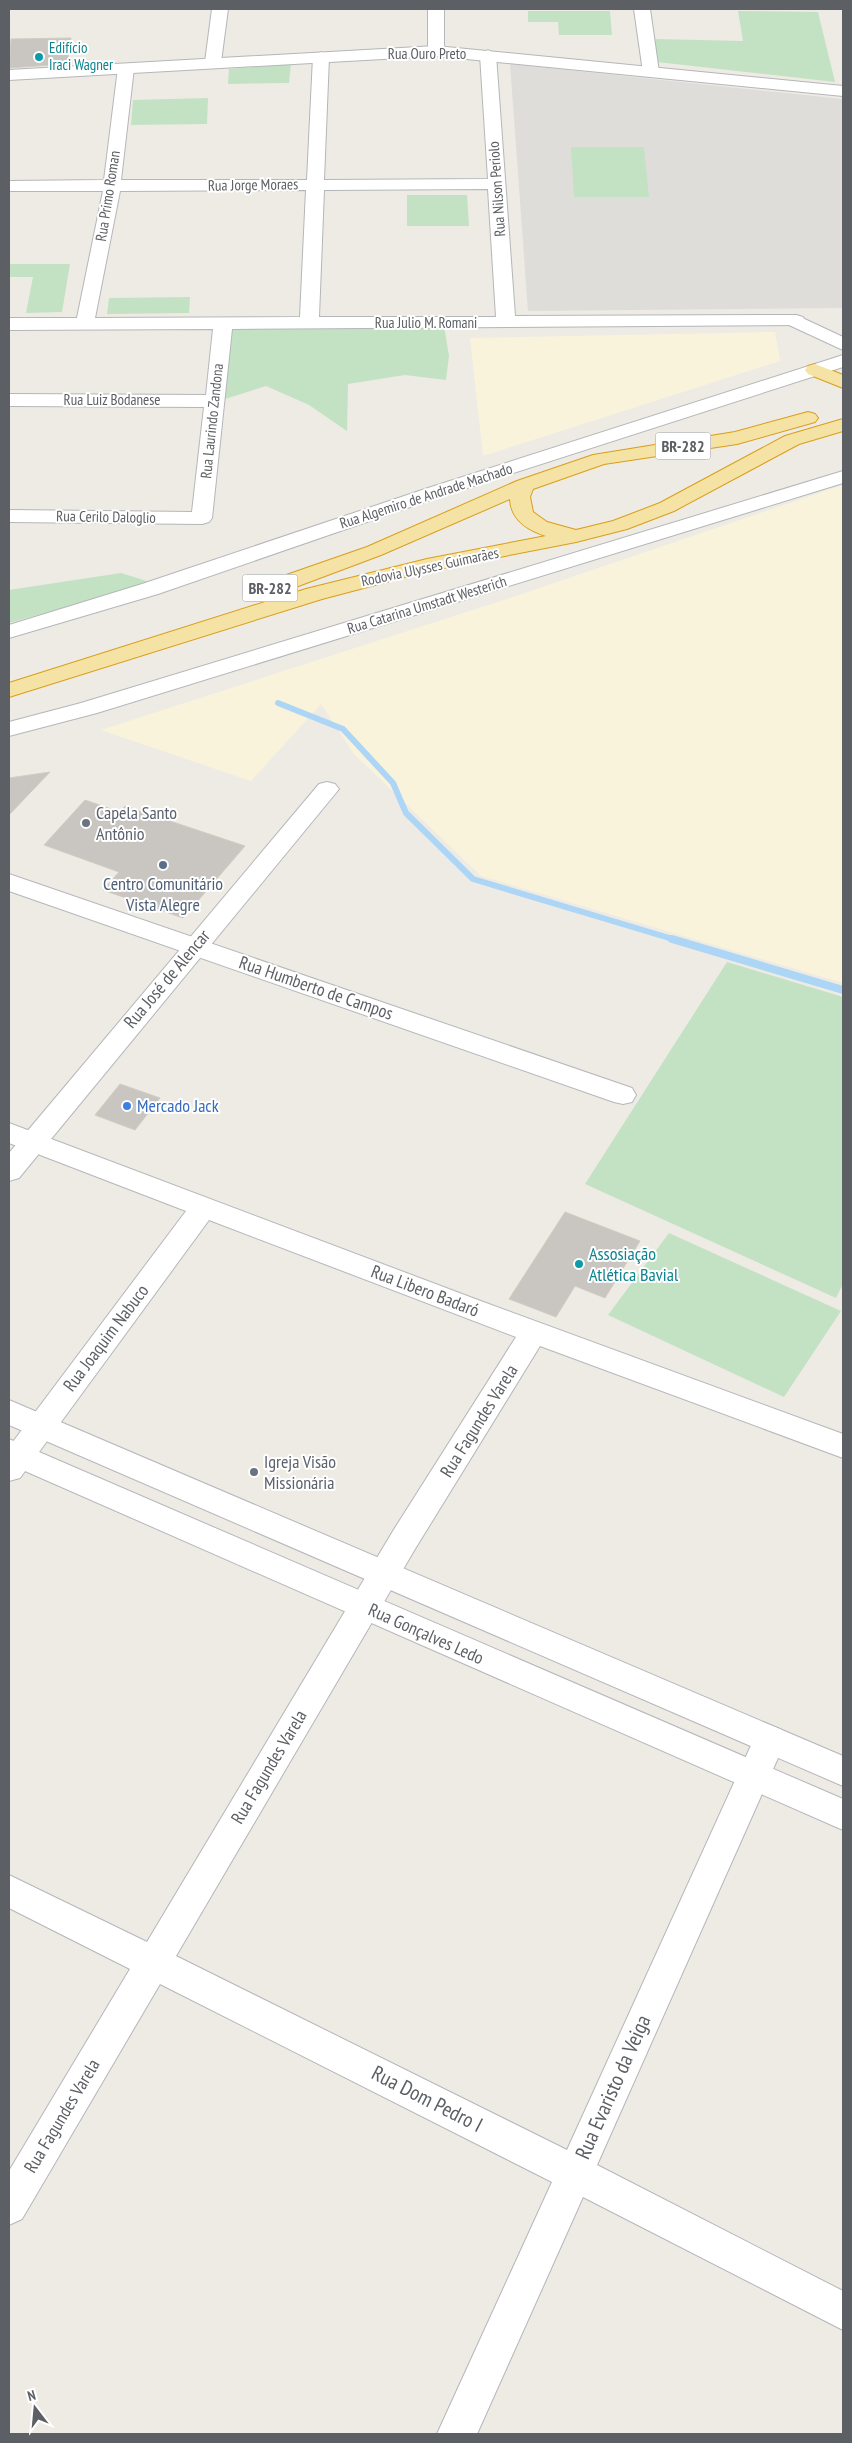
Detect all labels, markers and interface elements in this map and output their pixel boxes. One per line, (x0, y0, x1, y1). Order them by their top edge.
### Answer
place label: Edifício Iraci Wagner (49, 38, 114, 74)
street label: Rua Ouro Preto (388, 44, 466, 63)
marker: Edifício Iraci Wagner (33, 51, 45, 63)
street label: Rua Nilson Periolo (484, 141, 509, 237)
street label: Rua Primo Roman (91, 149, 124, 243)
street label: Rua Jorge Moraes (208, 174, 298, 195)
street label: Rua Julio M. Romani (375, 313, 477, 332)
street label: Rua Laurindo Zandona (196, 362, 227, 480)
street label: Rua Luiz Bodanese (64, 390, 160, 409)
road number: BR-282 (656, 432, 710, 460)
street label: Rua Algemiro de Andrade Machado (337, 459, 515, 532)
street label: Rua Cerilo Daloglio (56, 506, 156, 527)
street label: Rodovia Ulysses Guimarães (359, 543, 500, 590)
street label: Rua Catarina Umstadt Westerich (345, 571, 509, 638)
road number: BR-282 (242, 574, 298, 602)
place label: Capela Santo Antônio (96, 801, 177, 845)
marker: Capela Santo Antônio (80, 817, 92, 829)
marker: Centro Comunitário Vista Alegre (157, 859, 169, 871)
place label: Centro Comunitário Vista Alegre (103, 872, 223, 916)
street label: Rua José de Alencar (119, 924, 215, 1033)
street label: Rua Humberto de Campos (236, 950, 396, 1025)
place label: Mercado Jack (137, 1094, 219, 1117)
marker: Mercado Jack (121, 1100, 133, 1112)
place label: Assosiação Atlética Bavial (589, 1242, 679, 1286)
marker: Assosiação Atlética Bavial (573, 1258, 585, 1270)
street label: Rua Libero Badaró (368, 1259, 483, 1322)
street label: Rua Joaquim Nabuco (58, 1279, 153, 1396)
street label: Rua Fagundes Varela (435, 1360, 522, 1481)
place label: Igreja Visão Missionária (264, 1450, 336, 1494)
marker: Igreja Visão Missionária (248, 1466, 260, 1478)
street label: Rua Gonçalves Ledo (365, 1598, 488, 1669)
street label: Rua Fagundes Varela (226, 1706, 312, 1828)
street label: Rua Evaristo da Veiga (569, 2011, 656, 2163)
street label: Rua Fagundes Varela (19, 2055, 105, 2177)
street label: Rua Dom Pedro I (367, 2059, 487, 2138)
north arrow (10, 2383, 60, 2433)
text: N (25, 2386, 38, 2405)

